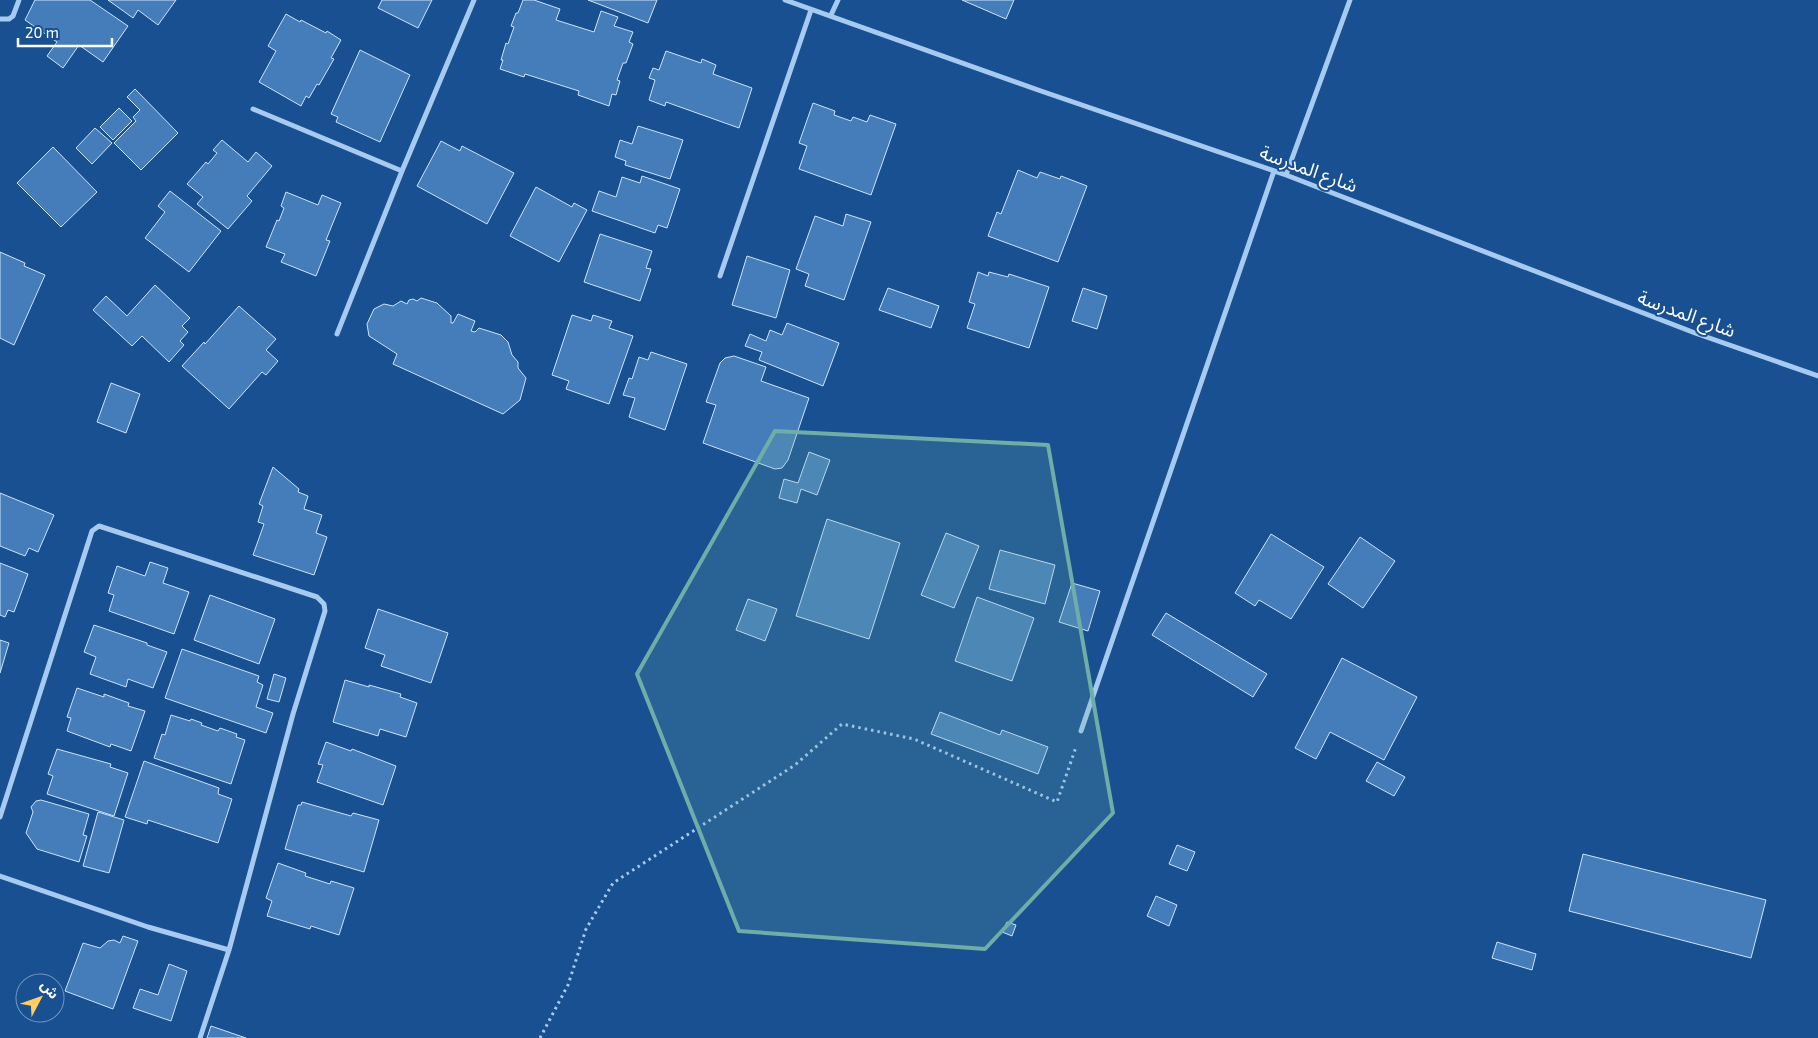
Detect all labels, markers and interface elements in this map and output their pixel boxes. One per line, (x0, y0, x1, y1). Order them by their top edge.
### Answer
scale bar (18, 15, 111, 47)
text: 20 m (25, 23, 59, 41)
street label: شارع المدرسة (1256, 140, 1361, 199)
street label: شارع المدرسة (1634, 285, 1739, 344)
north arrow (15, 973, 65, 1023)
text: ش (37, 976, 63, 1002)

